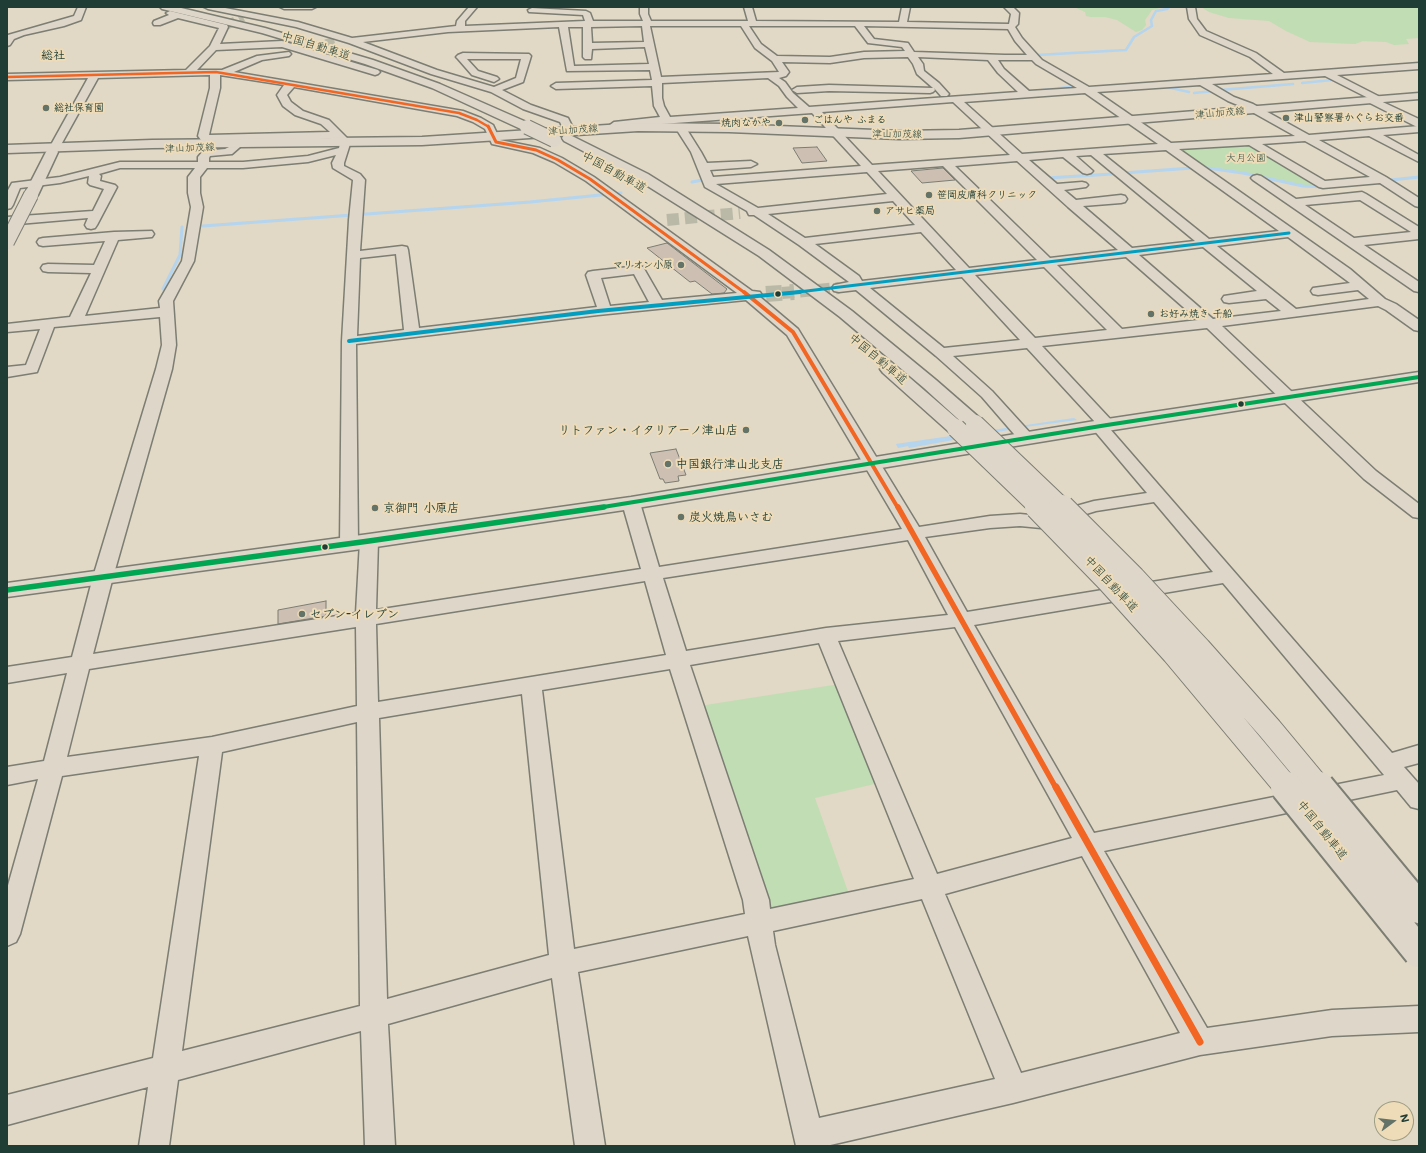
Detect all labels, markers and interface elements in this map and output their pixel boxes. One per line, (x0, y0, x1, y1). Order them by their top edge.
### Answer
street label: 中国自動車道 (279, 29, 353, 63)
district label: 総社 (41, 48, 65, 62)
place label: 総社保育園 (54, 102, 104, 114)
marker: 総社保育園 (41, 103, 51, 113)
street label: 津山加茂線 (1195, 105, 1245, 121)
place label: 津山警察署かぐらお交番 (1294, 112, 1404, 124)
marker: 津山警察署かぐらお交番 (1281, 113, 1291, 123)
place label: ごはんや ふまる (813, 114, 887, 126)
marker: ごはんや ふまる (800, 115, 810, 125)
place label: 焼肉なかや (721, 117, 771, 129)
marker: 焼肉なかや (774, 118, 784, 128)
street label: 津山加茂線 (548, 122, 598, 138)
street label: 津山加茂線 (872, 128, 922, 140)
street label: 津山加茂線 (165, 141, 215, 155)
street label: 中国自動車道 (579, 148, 649, 196)
park label: 大月公園 (1226, 152, 1266, 164)
place label: 笹岡皮膚科クリニック (937, 189, 1037, 201)
marker: 笹岡皮膚科クリニック (924, 190, 934, 200)
place label: アサヒ薬局 (885, 205, 935, 217)
marker: アサヒ薬局 (872, 206, 882, 216)
place label: マリオン小原 (613, 259, 673, 271)
marker: マリオン小原 (676, 260, 686, 270)
unlabelled marker (773, 289, 783, 299)
place label: お好み焼き 千船 (1159, 308, 1233, 320)
marker: お好み焼き 千船 (1146, 309, 1156, 319)
street label: 中国自動車道 (846, 330, 910, 388)
unlabelled marker (1236, 399, 1246, 409)
place label: リトファン・イタリアーノ津山店 (558, 423, 738, 437)
marker: リトファン・イタリアーノ津山店 (741, 425, 751, 435)
place label: 中国銀行津山北支店 (676, 457, 784, 471)
marker: 中国銀行津山北支店 (663, 459, 673, 469)
place label: 京御門 小原店 (383, 501, 459, 515)
marker: 京御門 小原店 (370, 503, 380, 513)
place label: 炭火焼鳥いさむ (689, 510, 773, 524)
marker: 炭火焼鳥いさむ (676, 512, 686, 522)
unlabelled marker (320, 542, 330, 552)
street label: 中国自動車道 (1081, 553, 1141, 615)
place label: セブン-イレブン (310, 607, 399, 621)
marker: セブン-イレブン (297, 609, 307, 619)
street label: 中国自動車道 (1294, 797, 1350, 863)
north arrow (1374, 1101, 1414, 1141)
text: N (1397, 1112, 1413, 1124)

